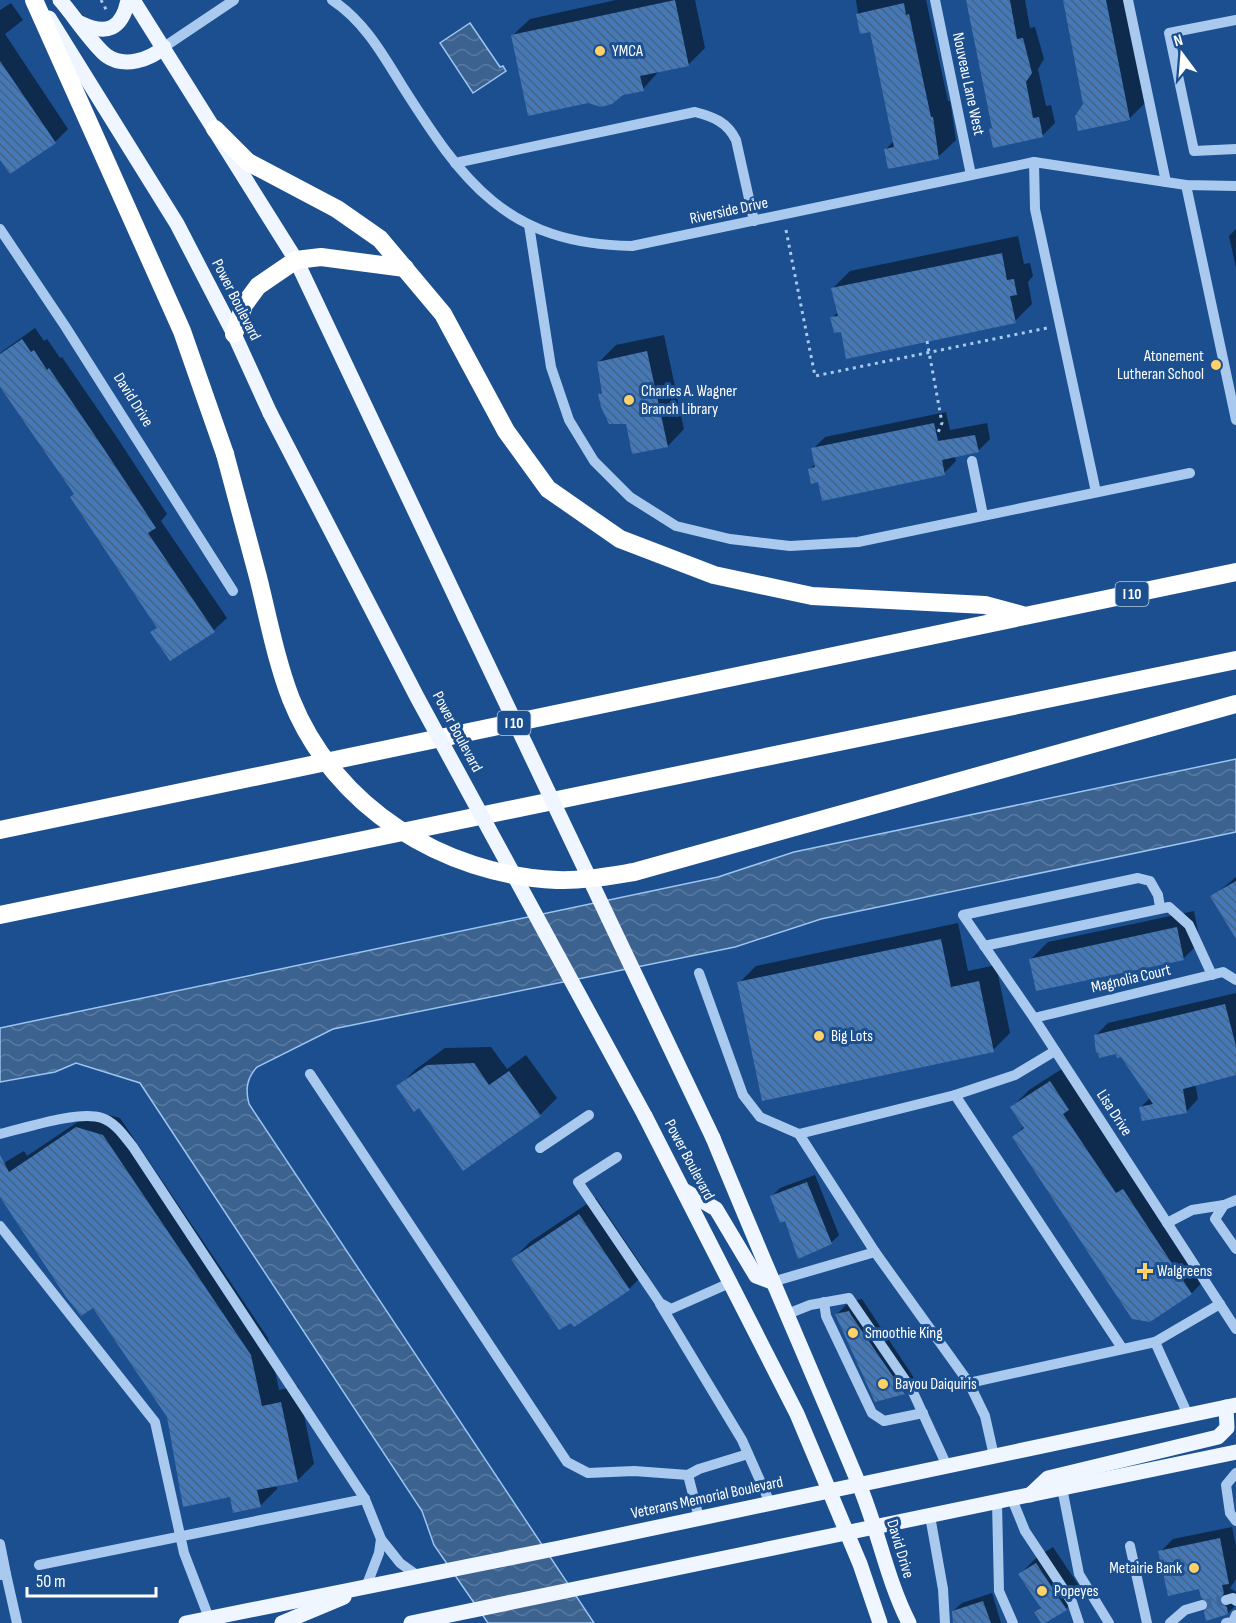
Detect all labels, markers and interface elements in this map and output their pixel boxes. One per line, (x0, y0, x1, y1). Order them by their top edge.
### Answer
north arrow (1152, 24, 1212, 84)
street label: Nouveau Lane West (948, 31, 988, 137)
text: N (1172, 31, 1185, 51)
place label: YMCA (612, 42, 643, 61)
marker: YMCA (593, 44, 607, 58)
street label: Riverside Drive (688, 193, 770, 229)
street label: Power Boulevard (207, 256, 265, 344)
place label: Atonement Lutheran School (1117, 347, 1204, 384)
marker: Atonement Lutheran School (1209, 358, 1223, 372)
street label: David Drive (109, 369, 157, 431)
place label: Charles A. Wagner Branch Library (641, 382, 737, 419)
marker: Charles A. Wagner Branch Library (622, 393, 636, 407)
road number: I 10 (1116, 582, 1148, 606)
street label: Power Boulevard (428, 688, 486, 776)
road number: I 10 (498, 711, 530, 735)
street label: Magnolia Court (1089, 961, 1173, 997)
place label: Big Lots (831, 1027, 873, 1046)
marker: Big Lots (812, 1029, 826, 1043)
street label: Lisa Drive (1092, 1086, 1136, 1140)
street label: Power Boulevard (660, 1116, 718, 1204)
place label: Walgreens (1157, 1262, 1213, 1281)
marker: Walgreens (1138, 1264, 1152, 1278)
place label: Smoothie King (865, 1324, 943, 1343)
marker: Smoothie King (846, 1326, 860, 1340)
place label: Bayou Daiquiris (895, 1375, 977, 1394)
marker: Bayou Daiquiris (876, 1377, 890, 1391)
street label: Veterans Memorial Boulevard (629, 1473, 785, 1523)
street label: David Drive (882, 1517, 918, 1581)
place label: Metairie Bank (1109, 1559, 1182, 1578)
scale bar (27, 1560, 156, 1598)
marker: Metairie Bank (1187, 1561, 1201, 1575)
text: 50 m (36, 1571, 66, 1592)
place label: Popeyes (1054, 1582, 1099, 1601)
marker: Popeyes (1035, 1584, 1049, 1598)

